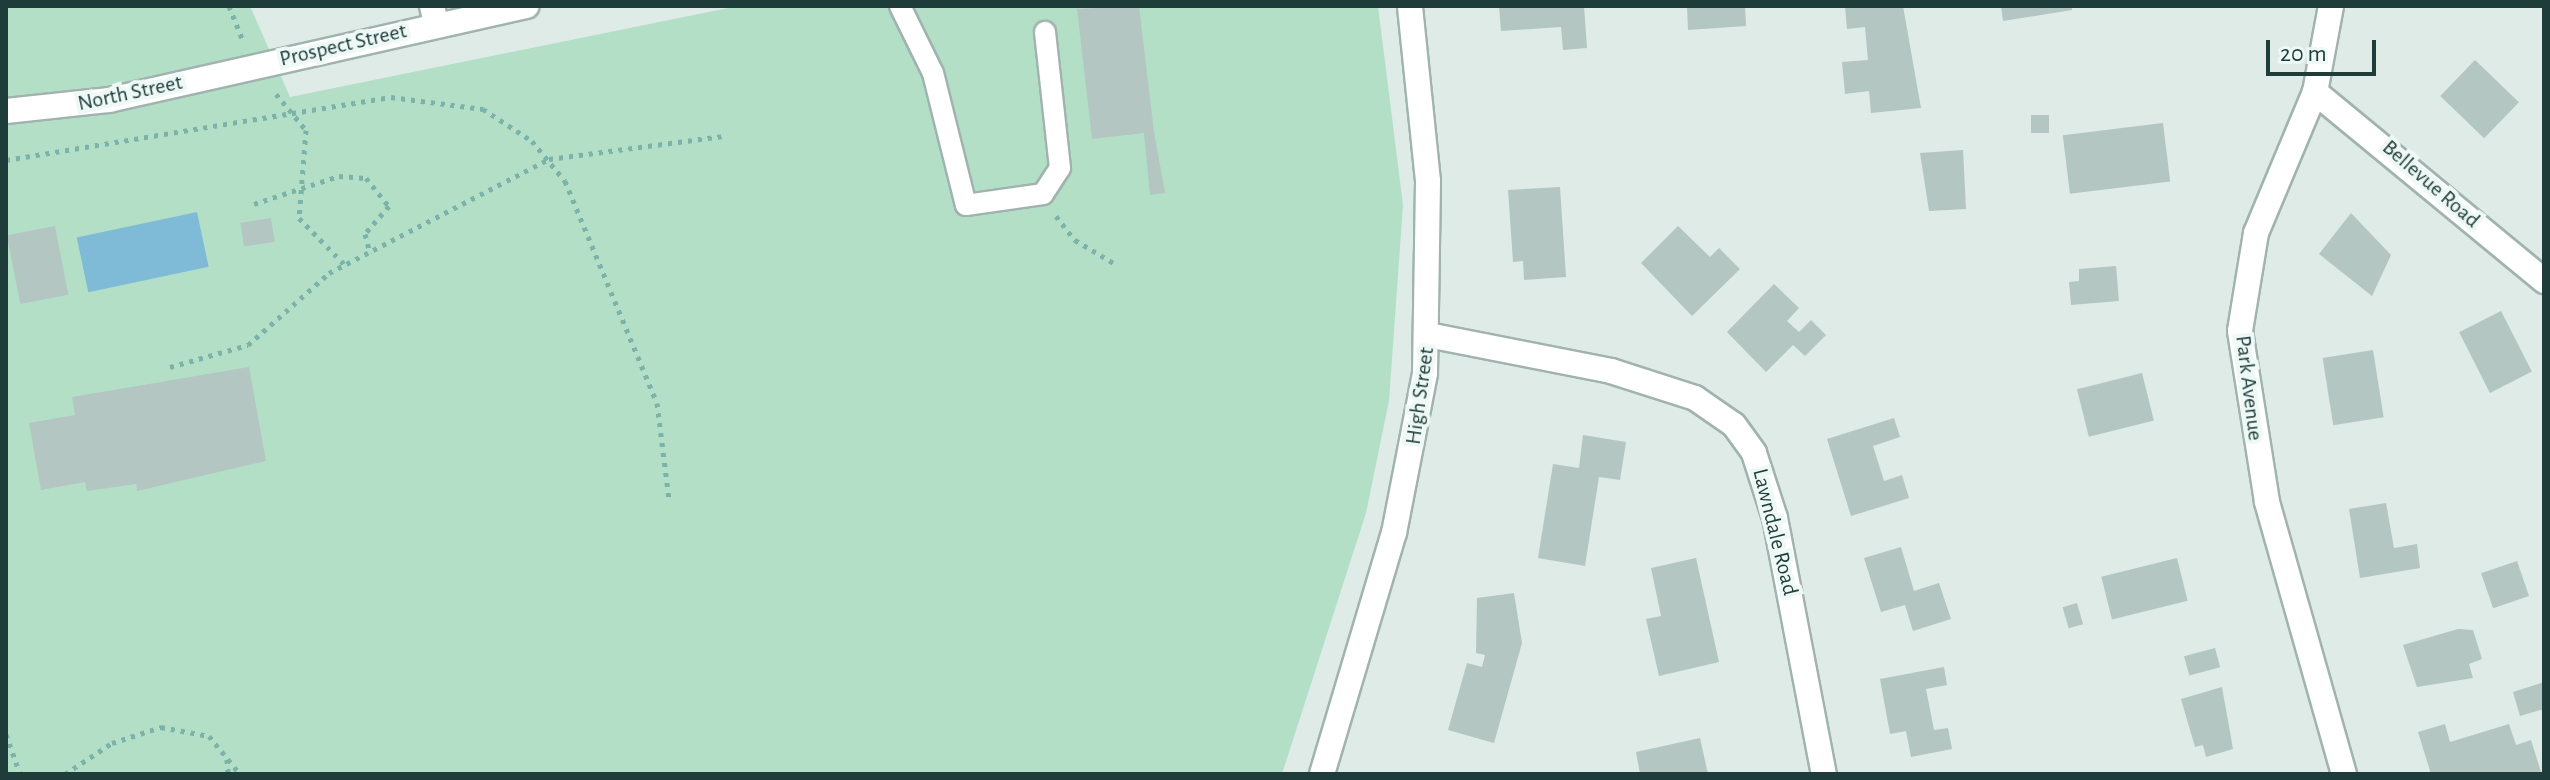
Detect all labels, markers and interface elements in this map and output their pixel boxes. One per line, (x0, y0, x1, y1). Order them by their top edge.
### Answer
street label: Prospect Street (277, 18, 409, 72)
scale bar (2270, 24, 2380, 74)
text: 20 m (2280, 42, 2327, 66)
street label: North Street (75, 69, 185, 117)
street label: Bellevue Road (2377, 134, 2485, 234)
street label: Park Avenue (2229, 334, 2269, 442)
street label: High Street (1400, 346, 1440, 446)
street label: Lawndale Road (1746, 466, 1804, 598)

